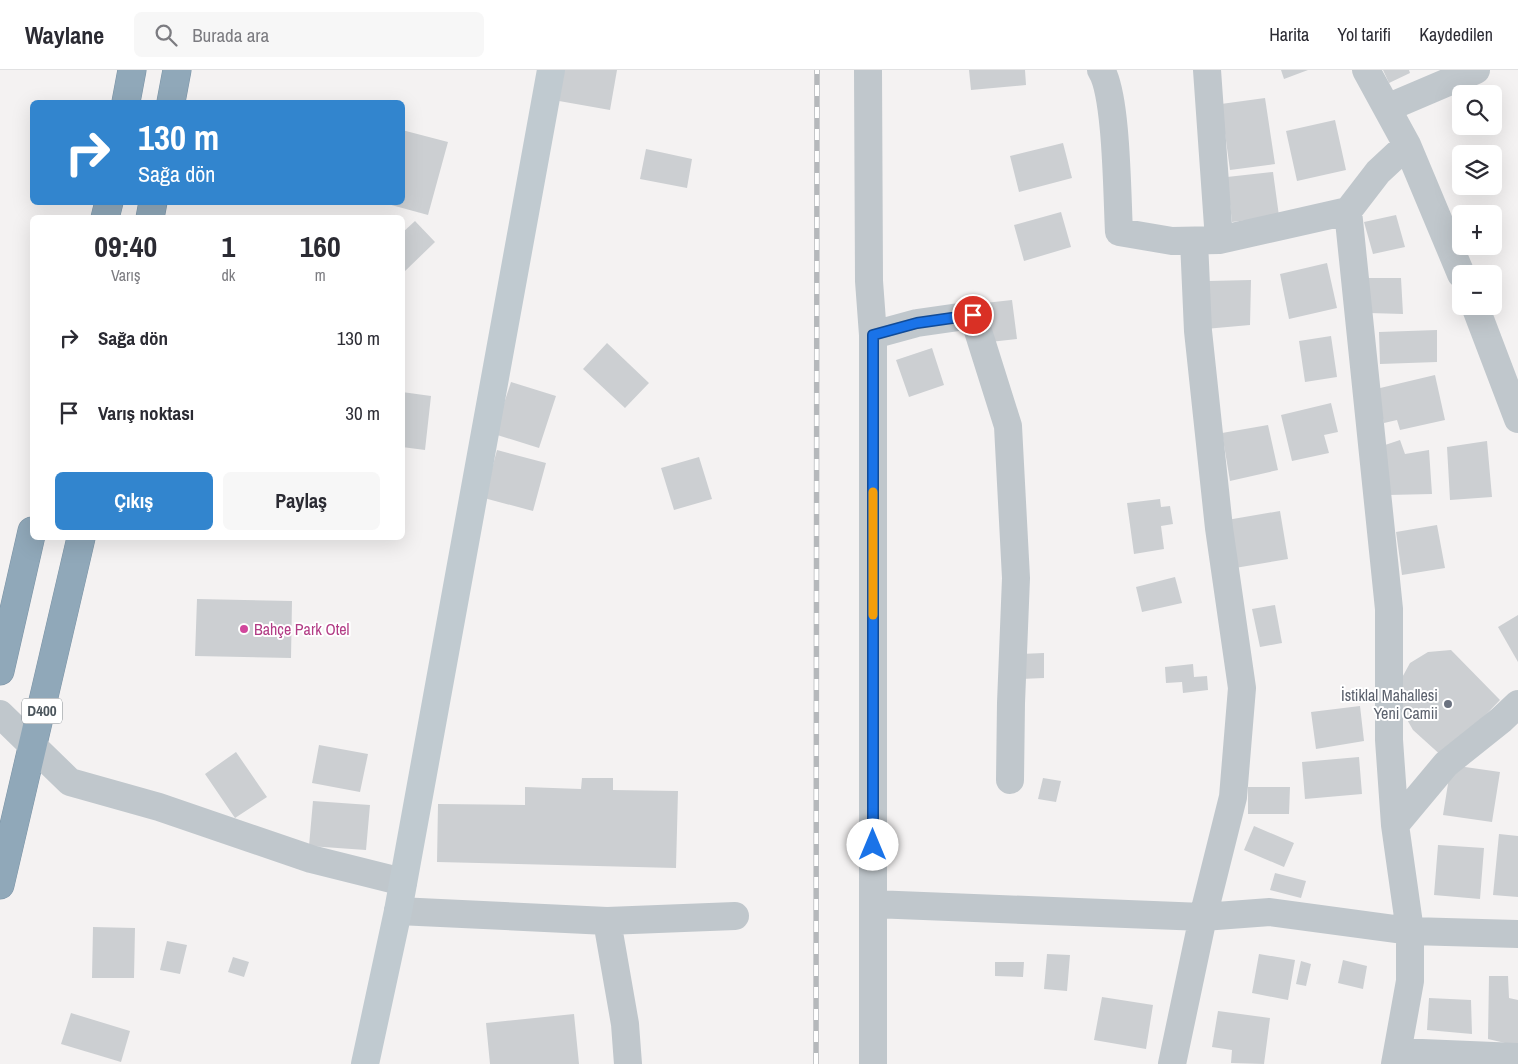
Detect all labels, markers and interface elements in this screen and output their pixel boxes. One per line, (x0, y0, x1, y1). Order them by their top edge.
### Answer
search box (134, 12, 484, 57)
text: Waylane (25, 19, 104, 51)
icon: search (152, 21, 180, 49)
text: Burada ara (192, 22, 269, 48)
text: Harita (1269, 22, 1309, 47)
text: Yol tarifi (1337, 22, 1391, 47)
text: Kaydedilen (1419, 22, 1493, 47)
map controls (1452, 85, 1502, 315)
button: search (1452, 85, 1502, 135)
text: 130 m (138, 114, 219, 161)
icon: right (55, 120, 120, 185)
button: layers (1452, 145, 1502, 195)
text: Sağa dön (138, 159, 215, 189)
button: + (1452, 205, 1502, 255)
text: 09:40 (94, 226, 157, 266)
text: 1 (222, 226, 235, 266)
text: 160 (300, 226, 341, 266)
text: Varış (111, 264, 141, 286)
text: dk (221, 264, 235, 286)
text: m (315, 264, 326, 286)
button: − (1452, 265, 1502, 315)
pin (952, 294, 994, 336)
icon: arrive (959, 301, 987, 329)
icon: right (55, 324, 83, 352)
text: Sağa dön (98, 325, 168, 351)
text: 130 m (337, 325, 380, 351)
icon: arrive (55, 399, 83, 427)
text: Varış noktası (98, 400, 194, 426)
text: 30 m (345, 400, 380, 426)
button: Çıkış (55, 472, 213, 530)
button: Paylaş (223, 472, 380, 530)
place label: Bahçe Park Otel (254, 618, 350, 640)
marker: Bahçe Park Otel (238, 623, 250, 635)
place label: İstiklal Mahallesi Yeni Camii (1341, 684, 1438, 724)
road number: D400 (22, 698, 62, 724)
marker: İstiklal Mahallesi Yeni Camii (1442, 698, 1454, 710)
position arrow (846, 818, 898, 870)

